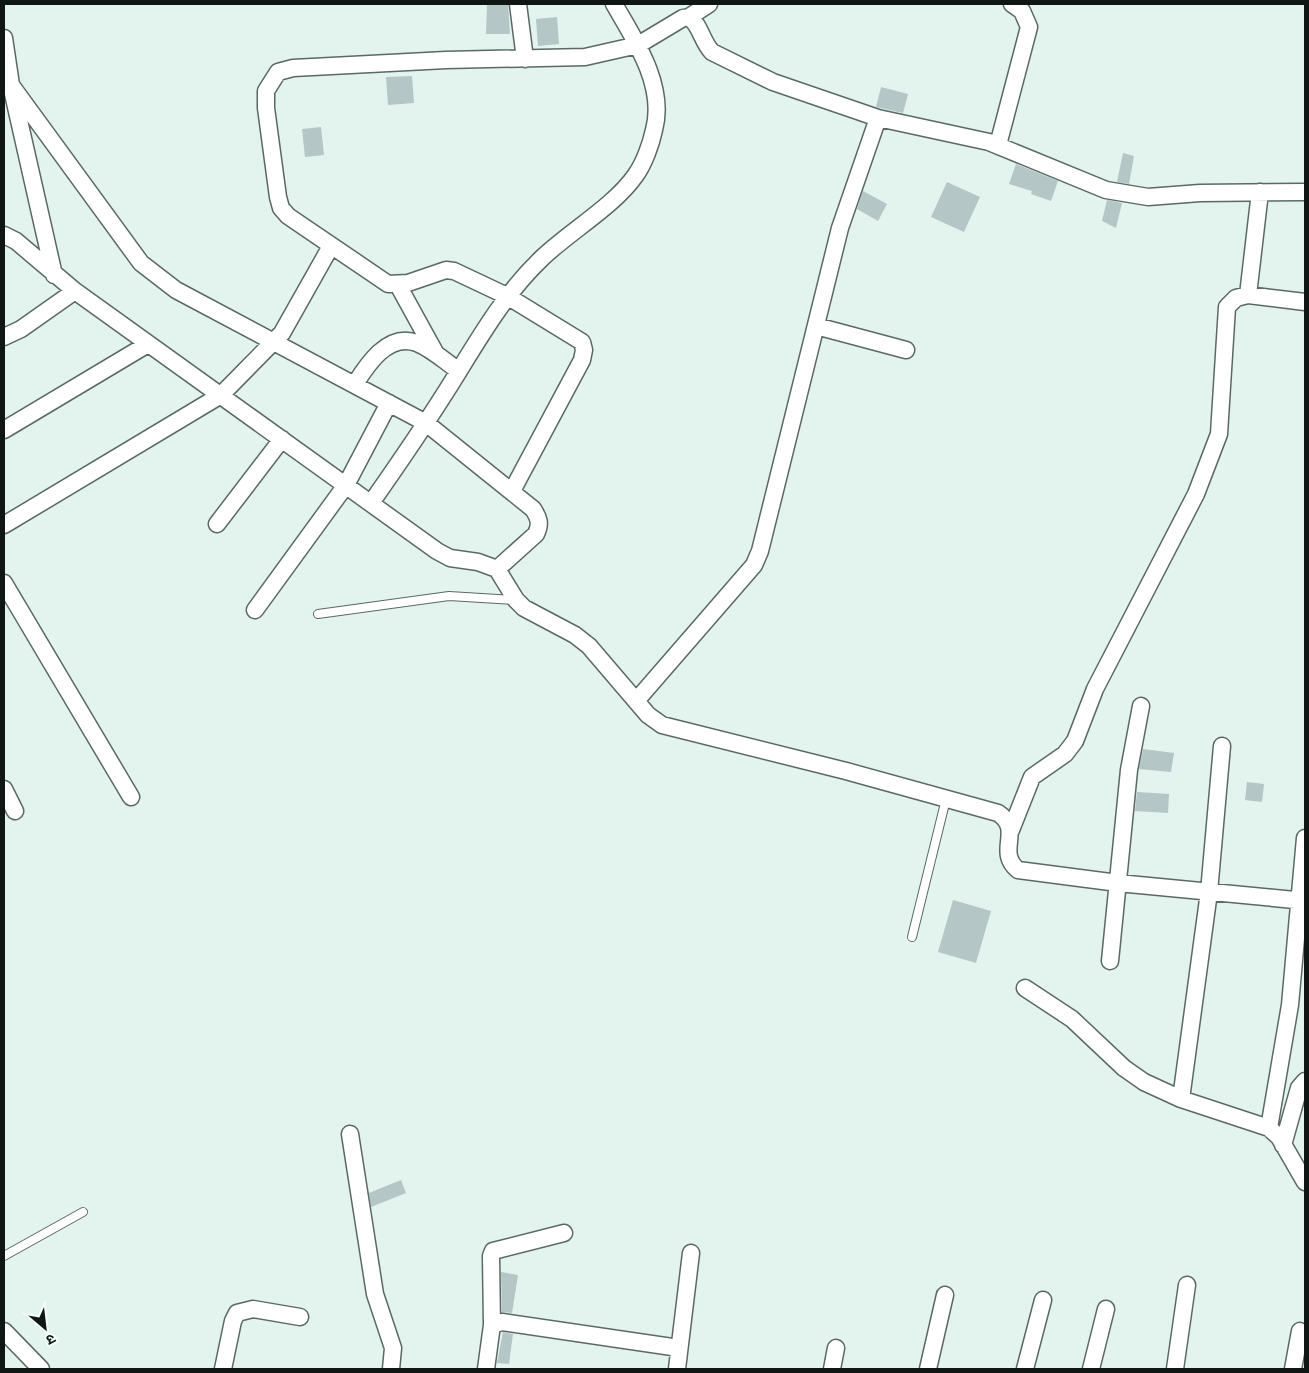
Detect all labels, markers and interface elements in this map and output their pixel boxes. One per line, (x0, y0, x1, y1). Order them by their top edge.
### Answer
north arrow (20, 1303, 70, 1353)
text: उ (43, 1330, 58, 1349)

